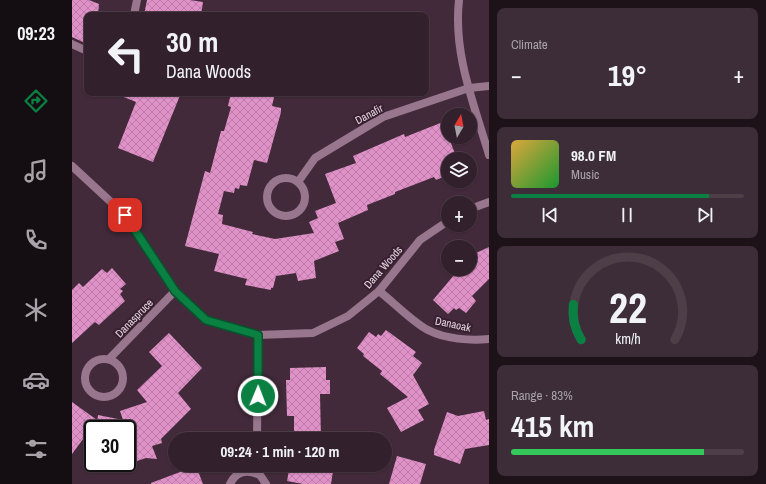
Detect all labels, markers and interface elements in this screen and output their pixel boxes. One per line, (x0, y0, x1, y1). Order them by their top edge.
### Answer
text: 09:23 (17, 21, 55, 46)
text: 30 m (166, 23, 218, 61)
icon: left (100, 28, 152, 80)
text: Climate (511, 36, 548, 53)
text: 19° (608, 55, 647, 95)
text: Dana Woods (166, 59, 251, 84)
text: − (511, 60, 522, 90)
text: + (733, 60, 744, 90)
icon: directions (22, 87, 50, 115)
street label: Danafir (353, 101, 385, 127)
north arrow (441, 108, 477, 144)
map controls (441, 108, 477, 276)
text: 98.0 FM (571, 145, 616, 166)
button: layers (441, 152, 477, 188)
icon: music (22, 157, 50, 185)
text: Music (571, 166, 599, 183)
button: + (441, 196, 477, 232)
pin (108, 198, 142, 232)
icon: arrive (114, 204, 136, 226)
icon: previous (539, 204, 561, 226)
icon: pause (616, 204, 638, 226)
icon: next (694, 204, 716, 226)
icon: phone (22, 226, 50, 254)
button: − (441, 240, 477, 276)
street label: Dana Woods (361, 242, 406, 291)
text: 22 (609, 279, 646, 335)
icon: climate (22, 296, 50, 324)
street label: Danaspruce (112, 296, 156, 340)
street label: Danaoak (434, 313, 473, 335)
text: km/h (615, 328, 640, 347)
icon: car (22, 366, 50, 394)
position arrow (237, 375, 279, 417)
text: Range · 83% (511, 387, 573, 404)
text: 415 km (511, 406, 594, 446)
speed limit sign: 30 (84, 420, 136, 472)
icon: filters (22, 435, 50, 463)
text: 09:24 · 1 min · 120 m (221, 441, 339, 462)

